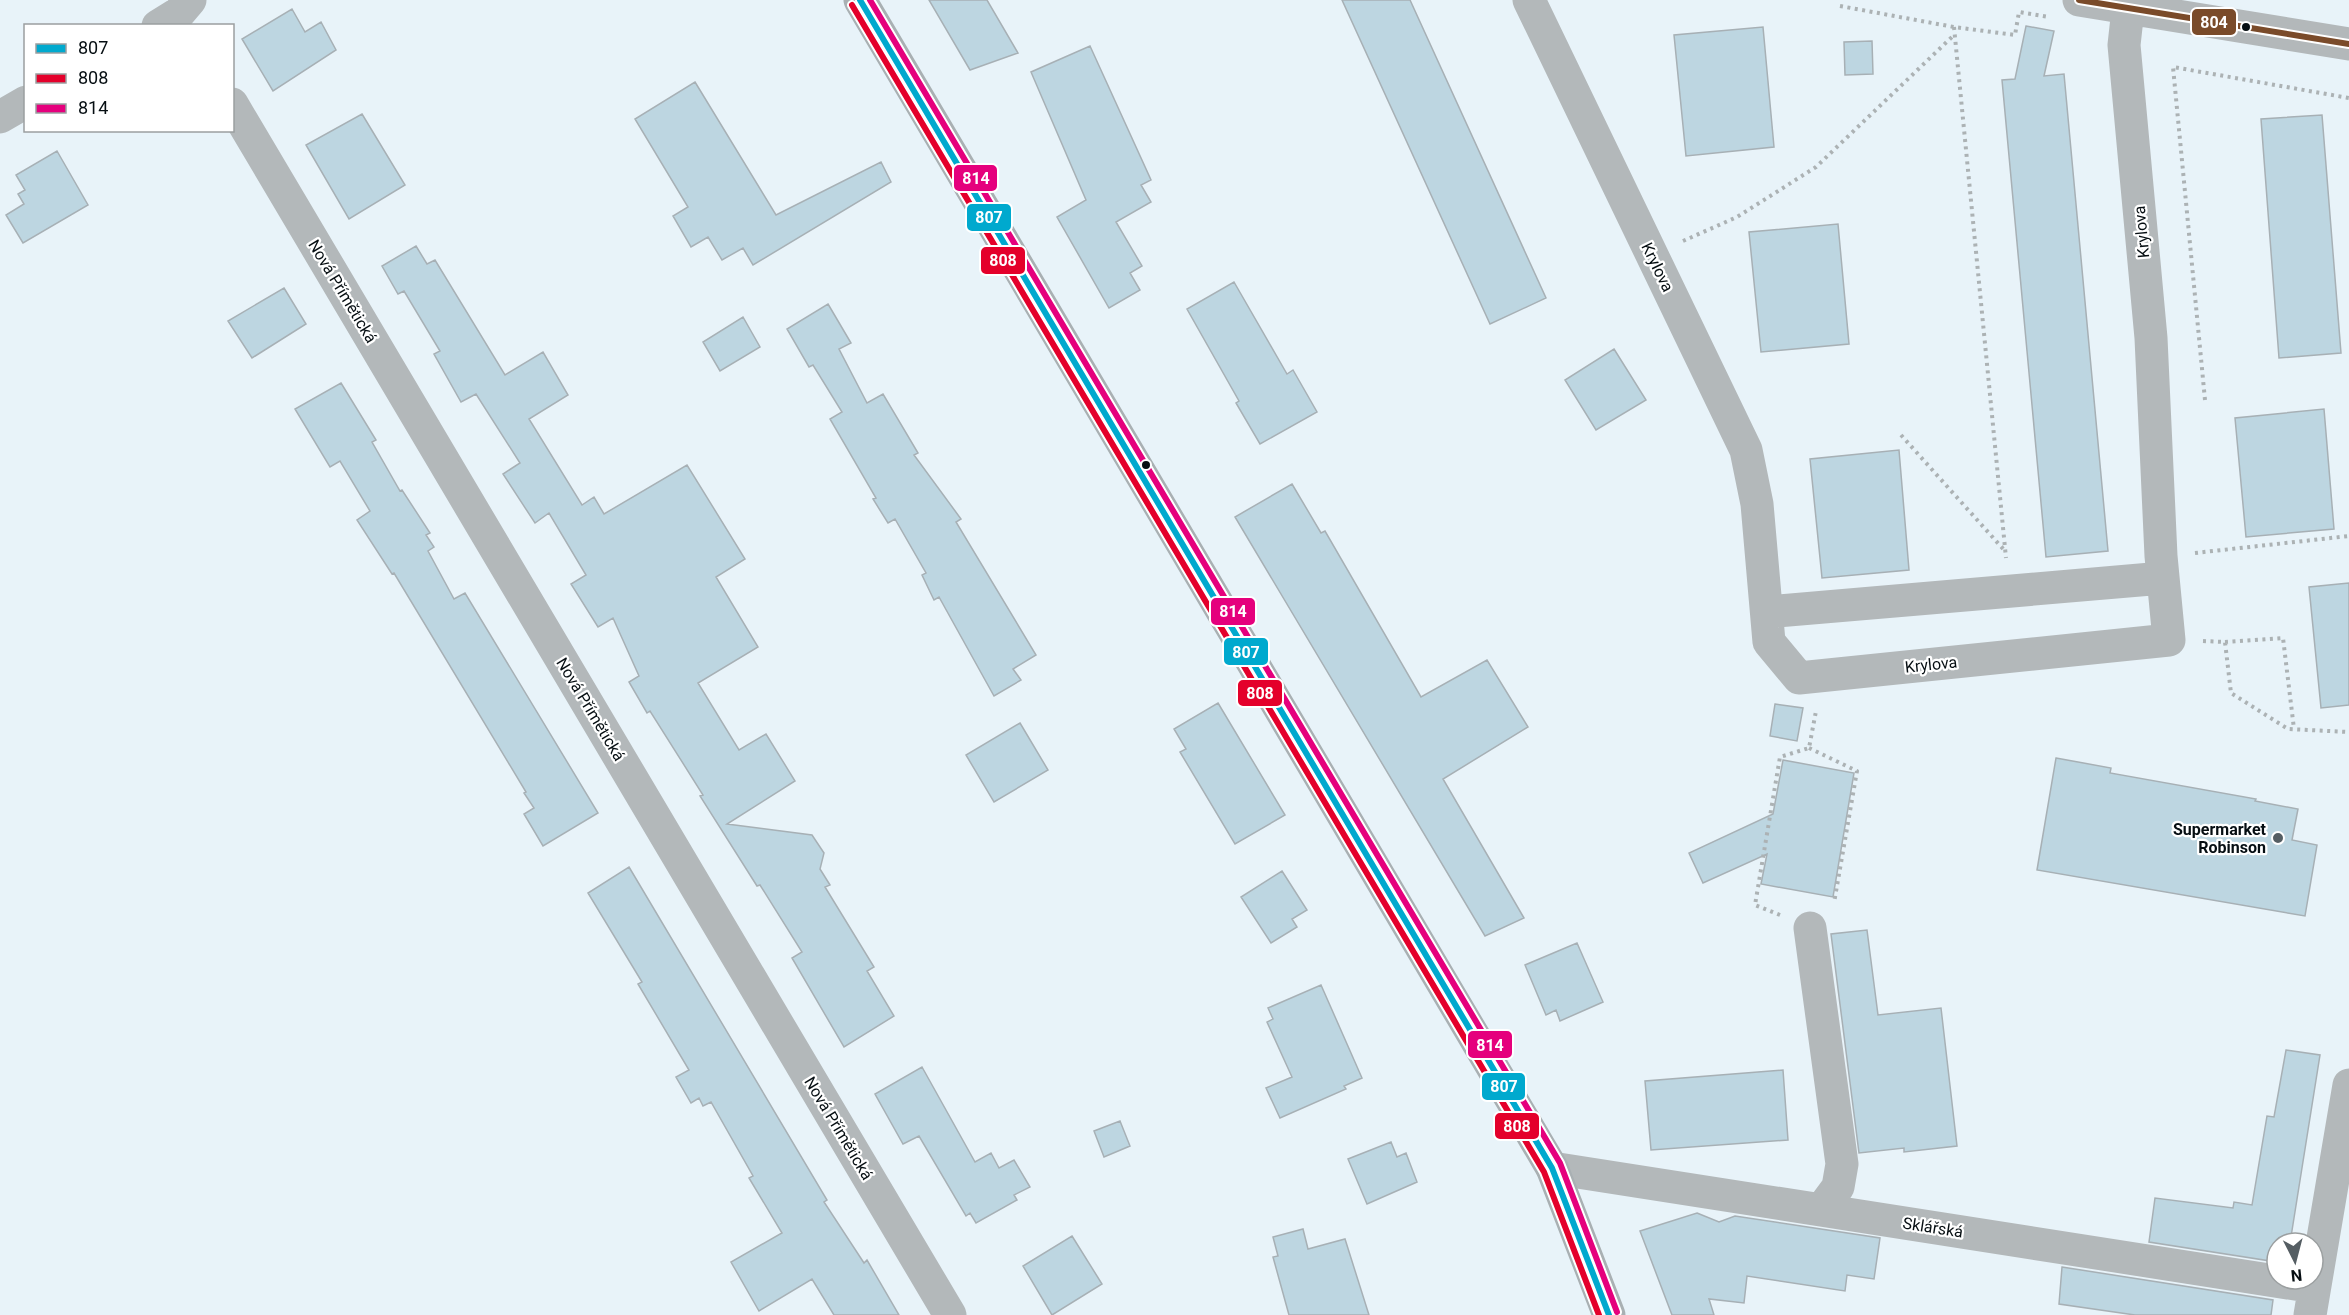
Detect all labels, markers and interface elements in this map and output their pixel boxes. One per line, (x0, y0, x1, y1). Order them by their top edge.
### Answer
line badge: 804 (2191, 8, 2237, 36)
text: 804 (2200, 13, 2228, 32)
unlabelled marker (2240, 21, 2252, 33)
legend (24, 24, 234, 132)
text: 807 (78, 37, 108, 58)
text: 808 (78, 67, 108, 88)
text: 814 (78, 97, 108, 118)
line badge: 814 (953, 164, 998, 192)
text: 814 (962, 169, 990, 188)
line badge: 807 (966, 203, 1012, 232)
street label: Krylova (2130, 205, 2153, 259)
text: 807 (975, 208, 1003, 227)
street label: Nová Přímětická (304, 236, 381, 346)
street label: Krylova (1638, 240, 1678, 295)
line badge: 808 (980, 246, 1026, 275)
text: 808 (989, 251, 1017, 270)
unlabelled marker (1140, 459, 1152, 471)
line badge: 814 (1210, 597, 1256, 626)
text: 814 (1219, 602, 1247, 621)
line badge: 807 (1223, 637, 1269, 666)
text: 807 (1232, 643, 1260, 662)
street label: Krylova (1904, 652, 1958, 677)
street label: Nová Přímětická (552, 654, 629, 764)
line badge: 808 (1237, 679, 1283, 707)
text: 808 (1246, 684, 1274, 703)
place label: Supermarket Robinson (2173, 820, 2267, 857)
marker: Supermarket Robinson (2271, 831, 2285, 845)
line badge: 814 (1467, 1030, 1513, 1059)
text: 814 (1476, 1036, 1504, 1055)
line badge: 807 (1481, 1072, 1526, 1101)
street label: Nová Přímětická (800, 1073, 877, 1183)
text: 807 (1490, 1077, 1518, 1096)
line badge: 808 (1494, 1112, 1540, 1140)
text: 808 (1503, 1117, 1531, 1136)
street label: Sklářská (1901, 1213, 1964, 1242)
north arrow (2265, 1231, 2325, 1291)
text: N (2290, 1265, 2303, 1285)

